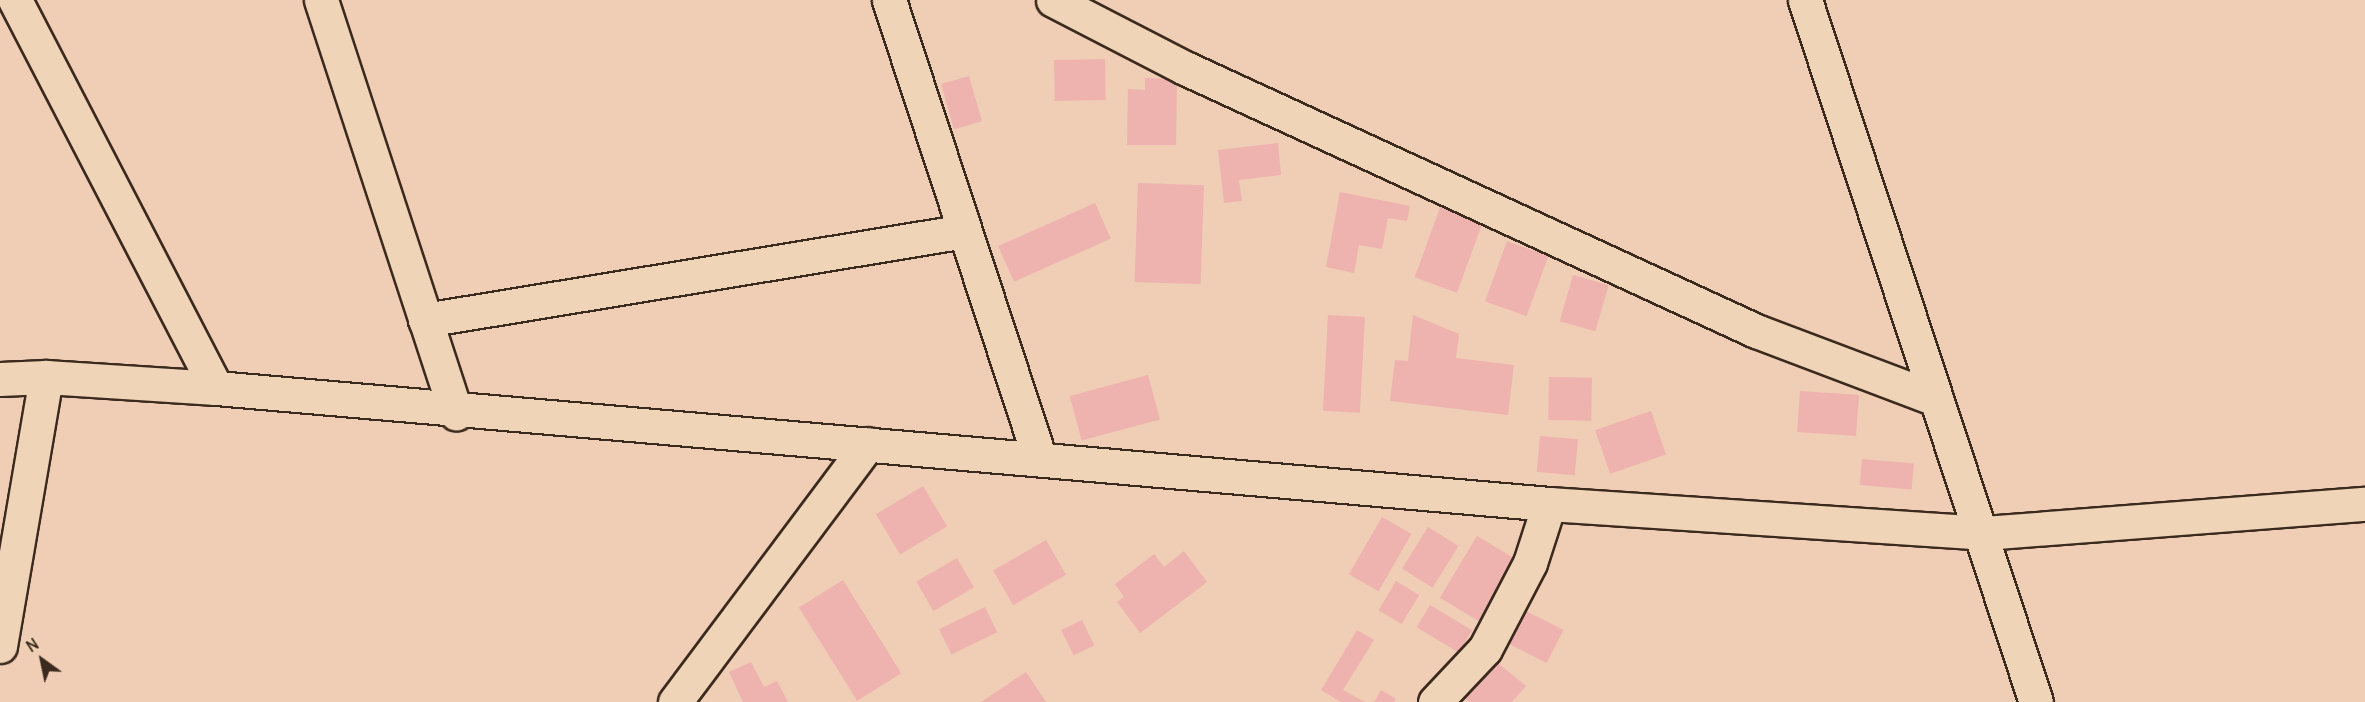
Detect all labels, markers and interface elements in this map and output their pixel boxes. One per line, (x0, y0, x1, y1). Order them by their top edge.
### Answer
north arrow (12, 630, 72, 690)
text: N (22, 634, 42, 656)

